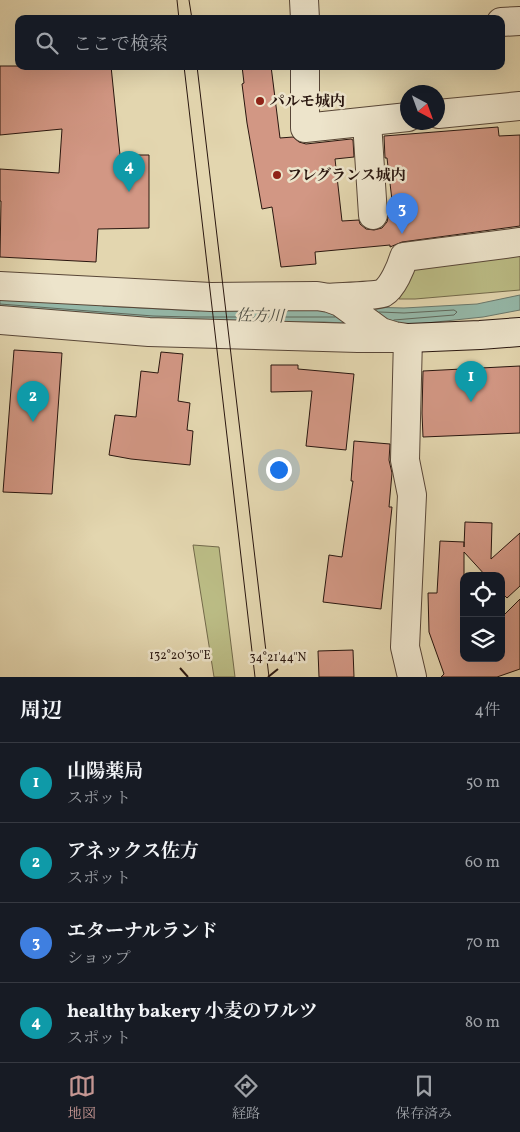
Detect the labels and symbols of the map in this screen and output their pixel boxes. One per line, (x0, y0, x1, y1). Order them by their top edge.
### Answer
north arrow (400, 85, 445, 130)
place label: パルモ城内 (270, 92, 345, 113)
marker: パルモ城内 (254, 95, 266, 107)
pin: 4 (113, 151, 145, 192)
place label: フレグランス城内 (287, 166, 406, 187)
marker: フレグランス城内 (271, 169, 283, 181)
pin: 3 (386, 193, 418, 234)
water label: 佐方川 (236, 306, 286, 328)
pin: 1 (455, 361, 487, 402)
pin: 2 (17, 381, 49, 422)
your location (266, 457, 292, 483)
text: 132°20'30"E (149, 648, 211, 664)
text: 34°21'44"N (250, 650, 307, 666)

